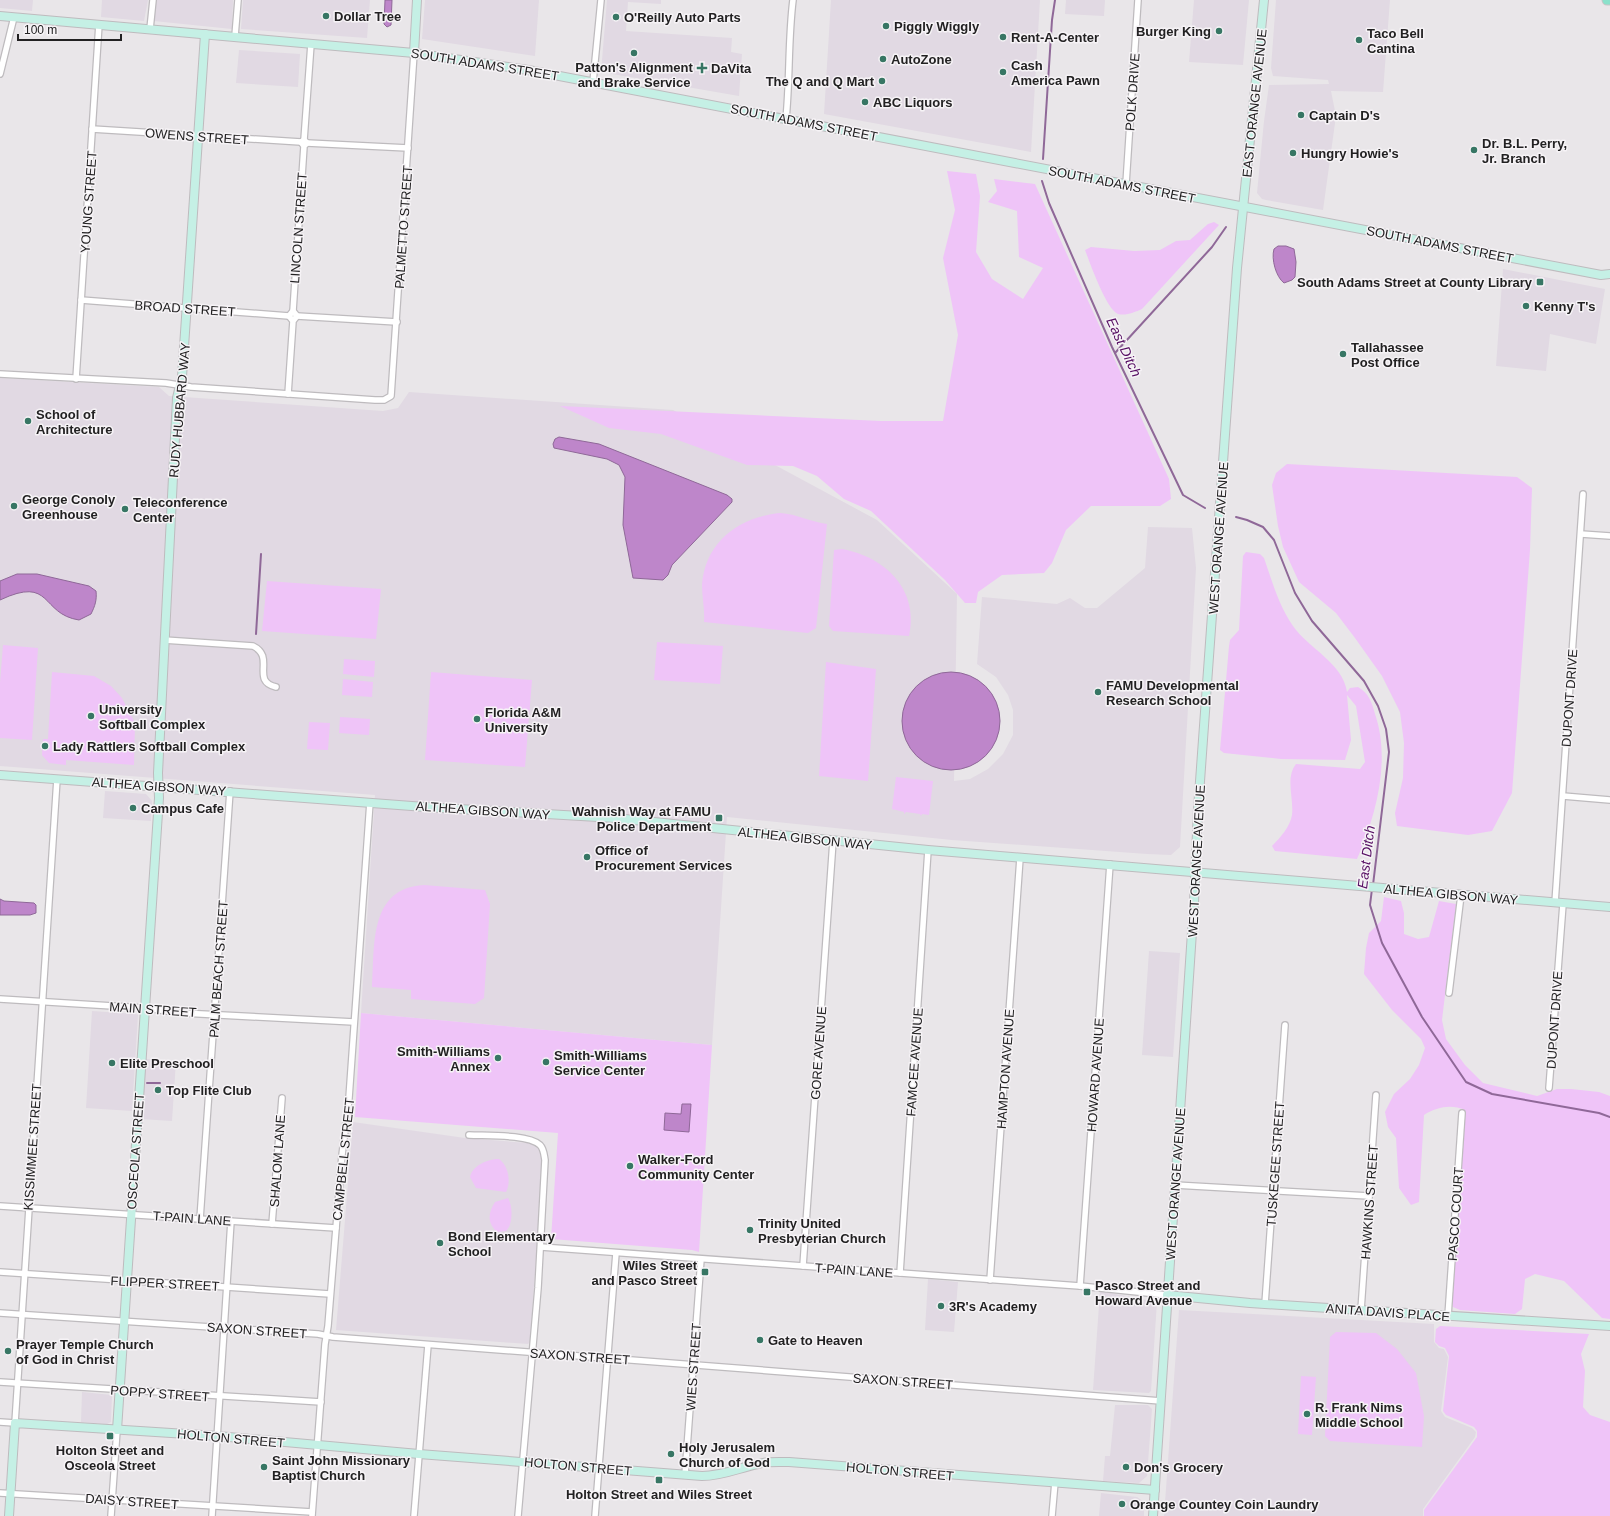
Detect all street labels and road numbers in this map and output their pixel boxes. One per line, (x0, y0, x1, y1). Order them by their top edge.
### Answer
street label: EAST ORANGE AVENUE (1239, 28, 1270, 178)
street label: SOUTH ADAMS STREET (410, 45, 560, 84)
street label: POLK DRIVE (1122, 52, 1143, 131)
street label: SOUTH ADAMS STREET (729, 101, 879, 144)
street label: OWENS STREET (145, 125, 249, 148)
street label: YOUNG STREET (77, 150, 100, 254)
street label: SOUTH ADAMS STREET (1047, 163, 1197, 206)
street label: PALMETTO STREET (392, 165, 415, 289)
street label: LINCOLN STREET (287, 172, 310, 284)
street label: SOUTH ADAMS STREET (1365, 223, 1515, 266)
street label: BROAD STREET (134, 297, 236, 320)
street label: RUDY HUBBARD WAY (166, 342, 193, 478)
street label: WEST ORANGE AVENUE (1206, 461, 1231, 615)
street label: DUPONT DRIVE (1559, 648, 1580, 747)
street label: ALTHEA GIBSON WAY (91, 774, 227, 799)
street label: WEST ORANGE AVENUE (1185, 784, 1208, 938)
street label: ALTHEA GIBSON WAY (415, 798, 551, 823)
street label: ALTHEA GIBSON WAY (737, 824, 873, 853)
street label: ALTHEA GIBSON WAY (1383, 881, 1519, 908)
street label: PALM BEACH STREET (206, 900, 231, 1038)
street label: DUPONT DRIVE (1544, 970, 1565, 1069)
street label: MAIN STREET (109, 999, 197, 1020)
street label: GORE AVENUE (808, 1005, 829, 1100)
street label: FAMCEE AVENUE (903, 1007, 926, 1117)
street label: HAMPTON AVENUE (994, 1008, 1017, 1129)
street label: HOWARD AVENUE (1084, 1017, 1107, 1132)
street label: KISSIMMEE STREET (21, 1083, 44, 1211)
street label: OSCEOLA STREET (124, 1092, 147, 1210)
street label: CAMPBELL STREET (330, 1097, 357, 1221)
street label: TUSKEGEE STREET (1264, 1101, 1287, 1227)
street label: WEST ORANGE AVENUE (1163, 1107, 1188, 1261)
street label: SHALOM LANE (267, 1114, 288, 1208)
street label: HAWKINS STREET (1358, 1144, 1381, 1260)
street label: PASCO COURT (1445, 1167, 1466, 1262)
street label: T-PAIN LANE (152, 1208, 232, 1229)
street label: T-PAIN LANE (814, 1260, 894, 1281)
street label: FLIPPER STREET (110, 1273, 220, 1294)
street label: ANITA DAVIS PLACE (1325, 1301, 1451, 1324)
street label: SAXON STREET (206, 1320, 308, 1341)
street label: WIES STREET (683, 1323, 704, 1412)
street label: SAXON STREET (529, 1346, 631, 1367)
street label: SAXON STREET (852, 1371, 954, 1392)
street label: POPPY STREET (110, 1383, 210, 1404)
street label: HOLTON STREET (177, 1426, 285, 1451)
street label: HOLTON STREET (524, 1454, 632, 1479)
street label: HOLTON STREET (846, 1459, 954, 1484)
street label: DAISY STREET (85, 1491, 179, 1512)

